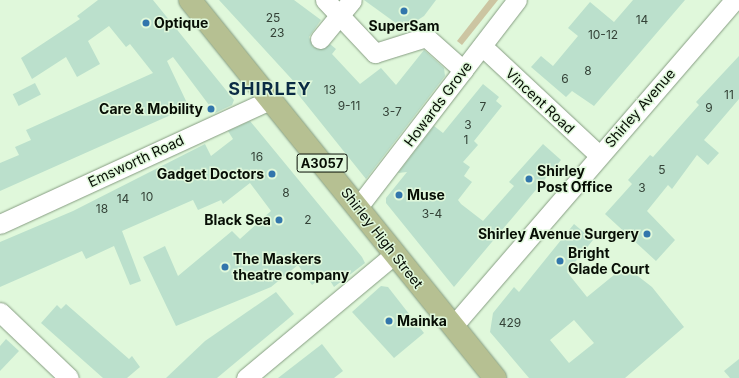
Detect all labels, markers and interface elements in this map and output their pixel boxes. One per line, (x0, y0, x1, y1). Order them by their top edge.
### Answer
marker: SuperSam (399, 6, 409, 16)
house number: 25 (266, 11, 280, 25)
house number: 14 (636, 13, 648, 27)
place label: Optique (154, 15, 208, 31)
marker: Optique (141, 18, 151, 28)
place label: SuperSam (369, 18, 439, 34)
house number: 23 (270, 26, 284, 40)
house number: 10-12 (588, 28, 618, 42)
street label: Howards Grove (401, 58, 475, 150)
house number: 8 (584, 64, 592, 78)
street label: Vincent Road (502, 65, 578, 137)
street label: Shirley Avenue (601, 65, 679, 151)
house number: 6 (561, 72, 569, 86)
district label: SHIRLEY (228, 78, 312, 100)
house number: 13 (324, 83, 336, 97)
house number: 11 (724, 88, 734, 102)
house number: 9-11 (338, 99, 360, 113)
house number: 7 (480, 100, 486, 114)
place label: Care & Mobility (99, 101, 203, 117)
house number: 9 (705, 101, 713, 115)
marker: Care & Mobility (206, 104, 216, 114)
house number: 3-7 (382, 105, 402, 119)
house number: 3 (464, 118, 472, 132)
street label: Emsworth Road (85, 131, 187, 191)
house number: 1 (464, 133, 468, 147)
house number: 16 (251, 150, 263, 164)
road number: A3057 (296, 152, 348, 174)
place label: Shirley Post Office (537, 163, 613, 196)
house number: 5 (658, 163, 666, 177)
place label: Gadget Doctors (157, 166, 264, 182)
marker: Gadget Doctors (267, 169, 277, 179)
marker: Shirley Post Office (524, 174, 534, 184)
house number: 3 (638, 181, 646, 195)
street label: Shirley High Street (337, 184, 427, 292)
house number: 8 (282, 186, 290, 200)
place label: Muse (407, 187, 445, 203)
house number: 10 (141, 190, 153, 204)
marker: Muse (394, 190, 404, 200)
house number: 14 (117, 192, 129, 206)
house number: 18 (96, 202, 108, 216)
house number: 3-4 (422, 207, 442, 221)
place label: Black Sea (204, 212, 271, 228)
house number: 2 (304, 213, 312, 227)
marker: Black Sea (274, 215, 284, 225)
place label: Shirley Avenue Surgery (478, 226, 639, 242)
marker: Shirley Avenue Surgery (642, 229, 652, 239)
place label: Bright Glade Court (568, 245, 650, 278)
place label: The Maskers theatre company (233, 251, 349, 284)
marker: Bright Glade Court (555, 256, 565, 266)
marker: The Maskers theatre company (220, 262, 230, 272)
place label: Mainka (397, 313, 447, 329)
marker: Mainka (384, 316, 394, 326)
house number: 429 (499, 316, 521, 330)

